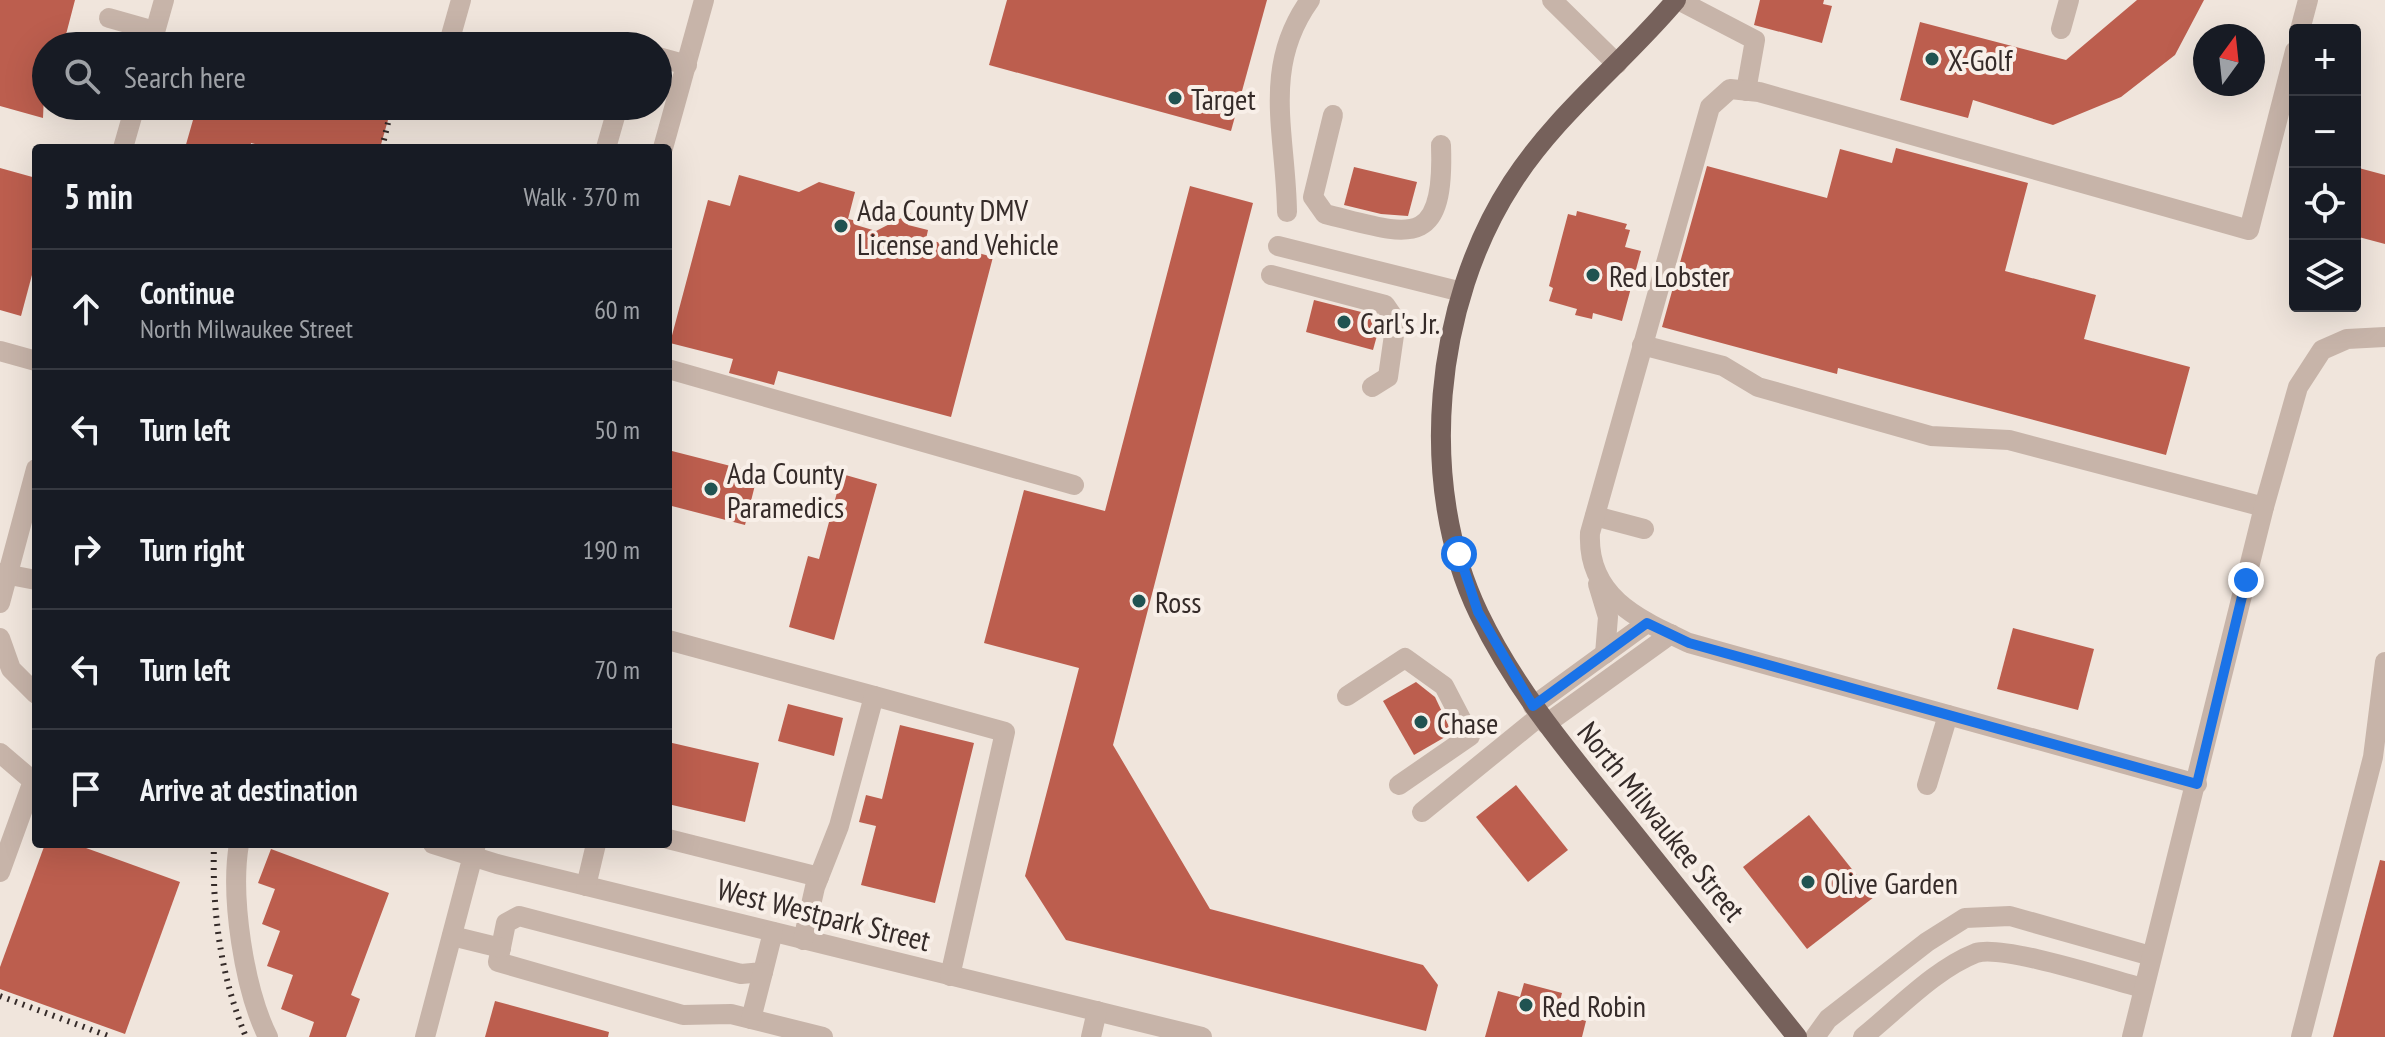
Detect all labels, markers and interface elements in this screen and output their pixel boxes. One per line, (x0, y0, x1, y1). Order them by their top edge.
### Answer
north arrow (2193, 24, 2265, 96)
map controls (2289, 24, 2361, 312)
button: + (2289, 24, 2361, 96)
search box (32, 32, 672, 120)
place label: X-Golf (1948, 40, 2014, 79)
marker: X-Golf (1923, 50, 1941, 68)
icon: search (60, 54, 104, 98)
text: Search here (124, 57, 246, 96)
place label: Target (1191, 79, 1256, 118)
marker: Target (1166, 89, 1184, 107)
button: − (2289, 96, 2361, 168)
button: locate (2289, 168, 2361, 240)
text: 5 min (64, 174, 133, 218)
text: Walk · 370 m (523, 180, 640, 213)
place label: Ada County DMV License and Vehicle (857, 190, 1059, 263)
marker: Ada County DMV License and Vehicle (832, 217, 850, 235)
button: layers (2289, 240, 2361, 312)
place label: Red Lobster (1609, 256, 1731, 295)
marker: Red Lobster (1584, 266, 1602, 284)
text: Continue (140, 273, 235, 312)
icon: ahead (64, 287, 108, 331)
text: 60 m (594, 293, 640, 326)
place label: Carl's Jr. (1360, 303, 1440, 342)
text: North Milwaukee Street (140, 312, 353, 345)
marker: Carl's Jr. (1335, 313, 1353, 331)
icon: left (64, 407, 108, 451)
text: Turn left (140, 410, 230, 449)
text: 50 m (594, 413, 640, 446)
place label: Ada County Paramedics (727, 453, 845, 526)
marker: Ada County Paramedics (702, 480, 720, 498)
icon: right (64, 527, 108, 571)
text: Turn right (140, 530, 244, 569)
text: 190 m (582, 533, 640, 566)
route start (1441, 536, 1477, 572)
route end (2228, 562, 2264, 598)
place label: Ross (1155, 582, 1201, 621)
marker: Ross (1130, 592, 1148, 610)
icon: left (64, 647, 108, 691)
text: Turn left (140, 650, 230, 689)
text: 70 m (594, 653, 640, 686)
place label: Chase (1437, 703, 1498, 742)
marker: Chase (1412, 713, 1430, 731)
street label: North Milwaukee Street (1570, 713, 1755, 929)
icon: arrive (64, 767, 108, 811)
text: Arrive at destination (140, 770, 358, 809)
place label: Olive Garden (1824, 863, 1958, 902)
street label: West Westpark Street (713, 869, 935, 960)
marker: Olive Garden (1799, 873, 1817, 891)
place label: Red Robin (1542, 986, 1646, 1025)
marker: Red Robin (1517, 996, 1535, 1014)

